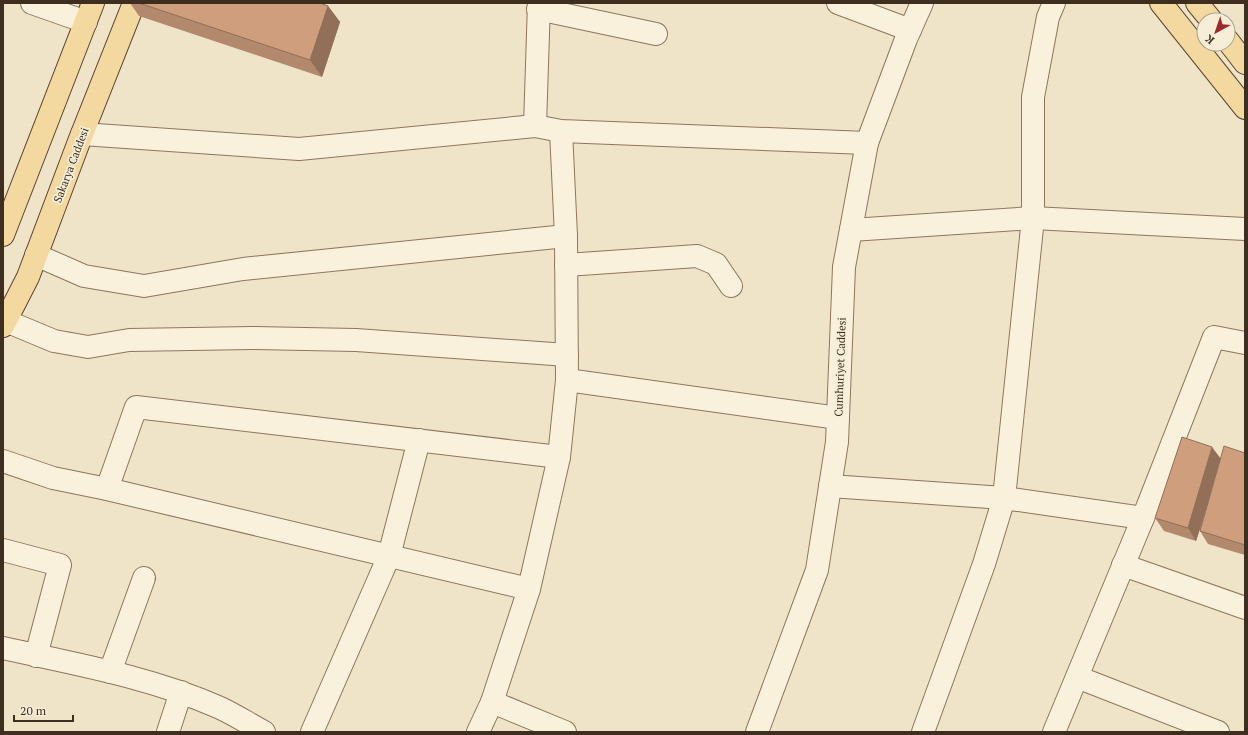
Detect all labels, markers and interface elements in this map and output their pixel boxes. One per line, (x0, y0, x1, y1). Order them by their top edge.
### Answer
north arrow (1196, 12, 1236, 52)
text: K (1202, 32, 1217, 48)
street label: Sakarya Caddesi (50, 125, 92, 205)
street label: Cumhuriyet Caddesi (831, 317, 849, 417)
scale bar (14, 697, 73, 723)
text: 20 m (20, 703, 47, 718)

